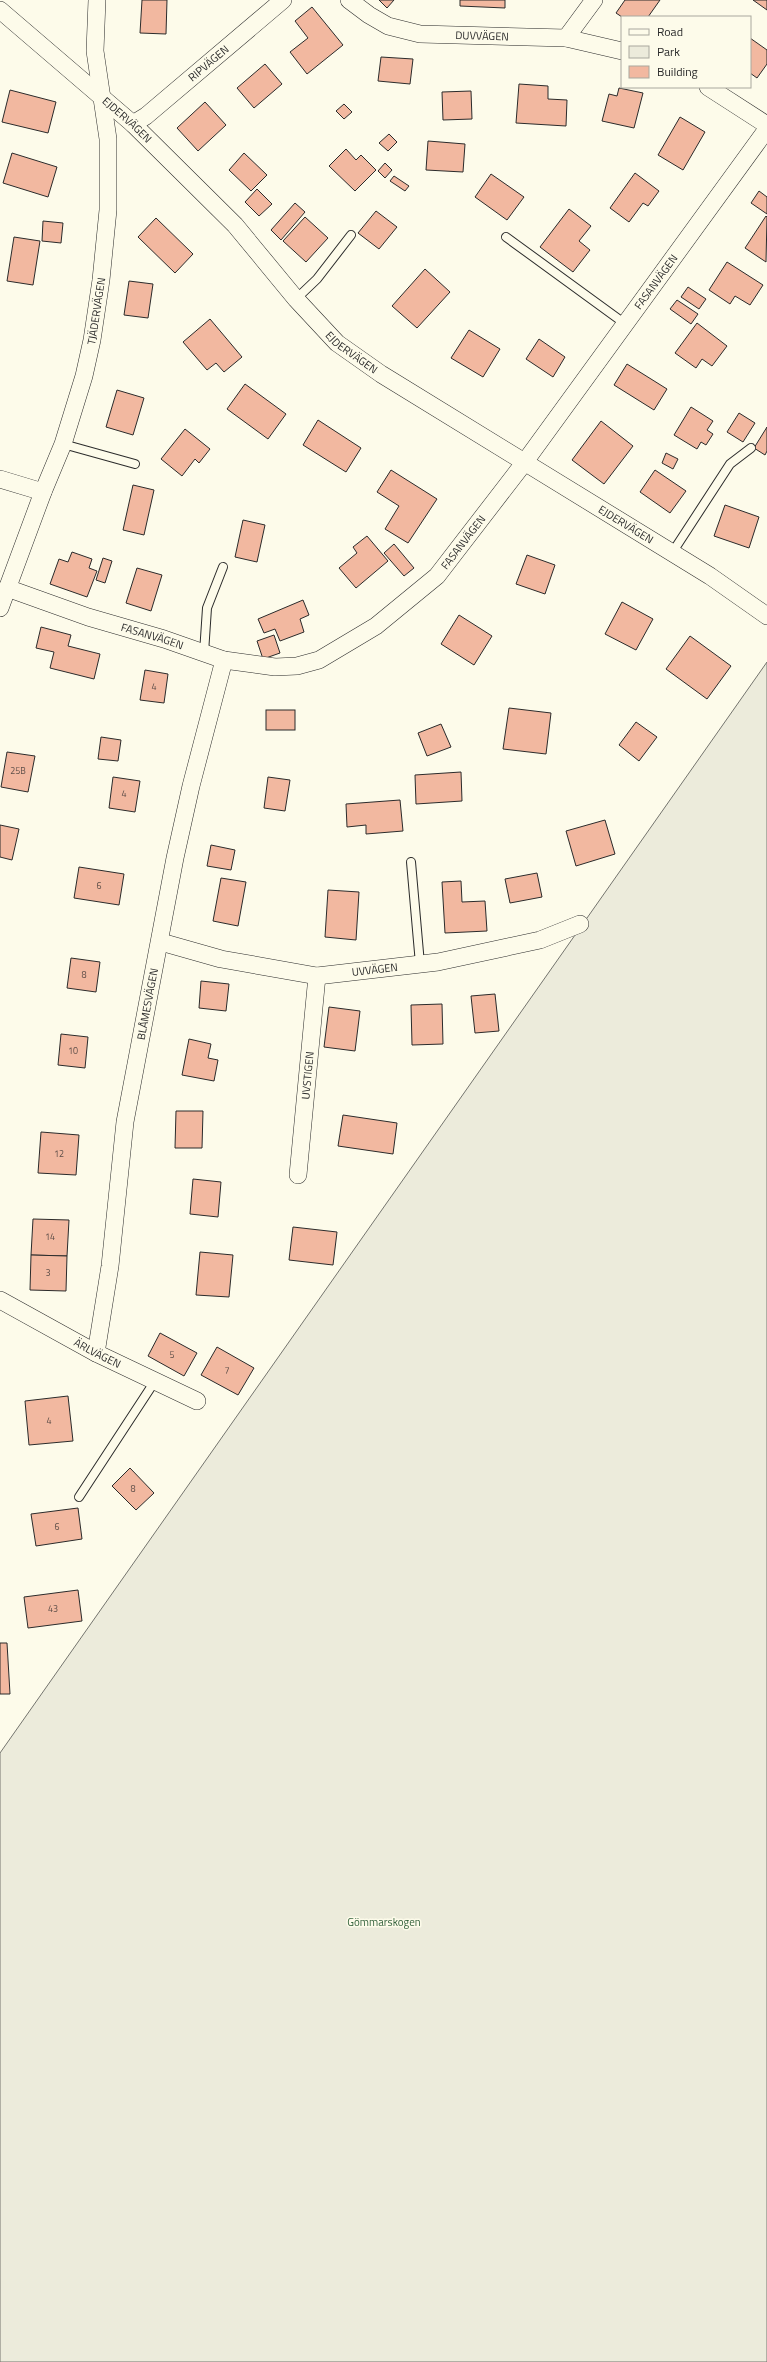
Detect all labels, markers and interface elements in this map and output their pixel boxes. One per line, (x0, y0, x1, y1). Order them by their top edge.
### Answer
legend (621, 16, 751, 88)
text: Road (657, 22, 683, 41)
street label: DUVVÄGEN (455, 27, 509, 44)
street label: RIPVÄGEN (185, 41, 232, 85)
text: Park (657, 42, 680, 61)
text: Building (657, 62, 698, 81)
street label: EJDERVÄGEN (99, 93, 156, 146)
street label: FASANVÄGEN (630, 251, 681, 313)
street label: TJÄDERVÄGEN (83, 276, 109, 346)
street label: EJDERVÄGEN (322, 327, 381, 377)
street label: EJDERVÄGEN (595, 501, 657, 547)
street label: FASANVÄGEN (437, 512, 489, 573)
street label: FASANVÄGEN (119, 619, 186, 653)
house number: 4 (151, 680, 157, 693)
house number: 25B (10, 764, 26, 777)
house number: 4 (121, 787, 127, 800)
house number: 6 (96, 879, 102, 892)
street label: UVVÄGEN (351, 959, 399, 980)
street label: BLÅMESVÄGEN (133, 967, 162, 1041)
house number: 8 (81, 968, 87, 981)
house number: 10 (68, 1044, 78, 1057)
street label: UVSTIGEN (297, 1051, 318, 1100)
house number: 12 (54, 1147, 64, 1160)
house number: 14 (45, 1230, 55, 1243)
house number: 3 (45, 1266, 51, 1279)
street label: ÄRLVÄGEN (71, 1334, 124, 1372)
house number: 5 (169, 1348, 175, 1361)
house number: 7 (224, 1364, 230, 1377)
house number: 4 (46, 1414, 52, 1427)
house number: 8 (130, 1482, 136, 1495)
house number: 6 (54, 1520, 60, 1533)
house number: 43 (48, 1602, 58, 1615)
park label: Gömmarskogen (347, 1914, 421, 1930)

